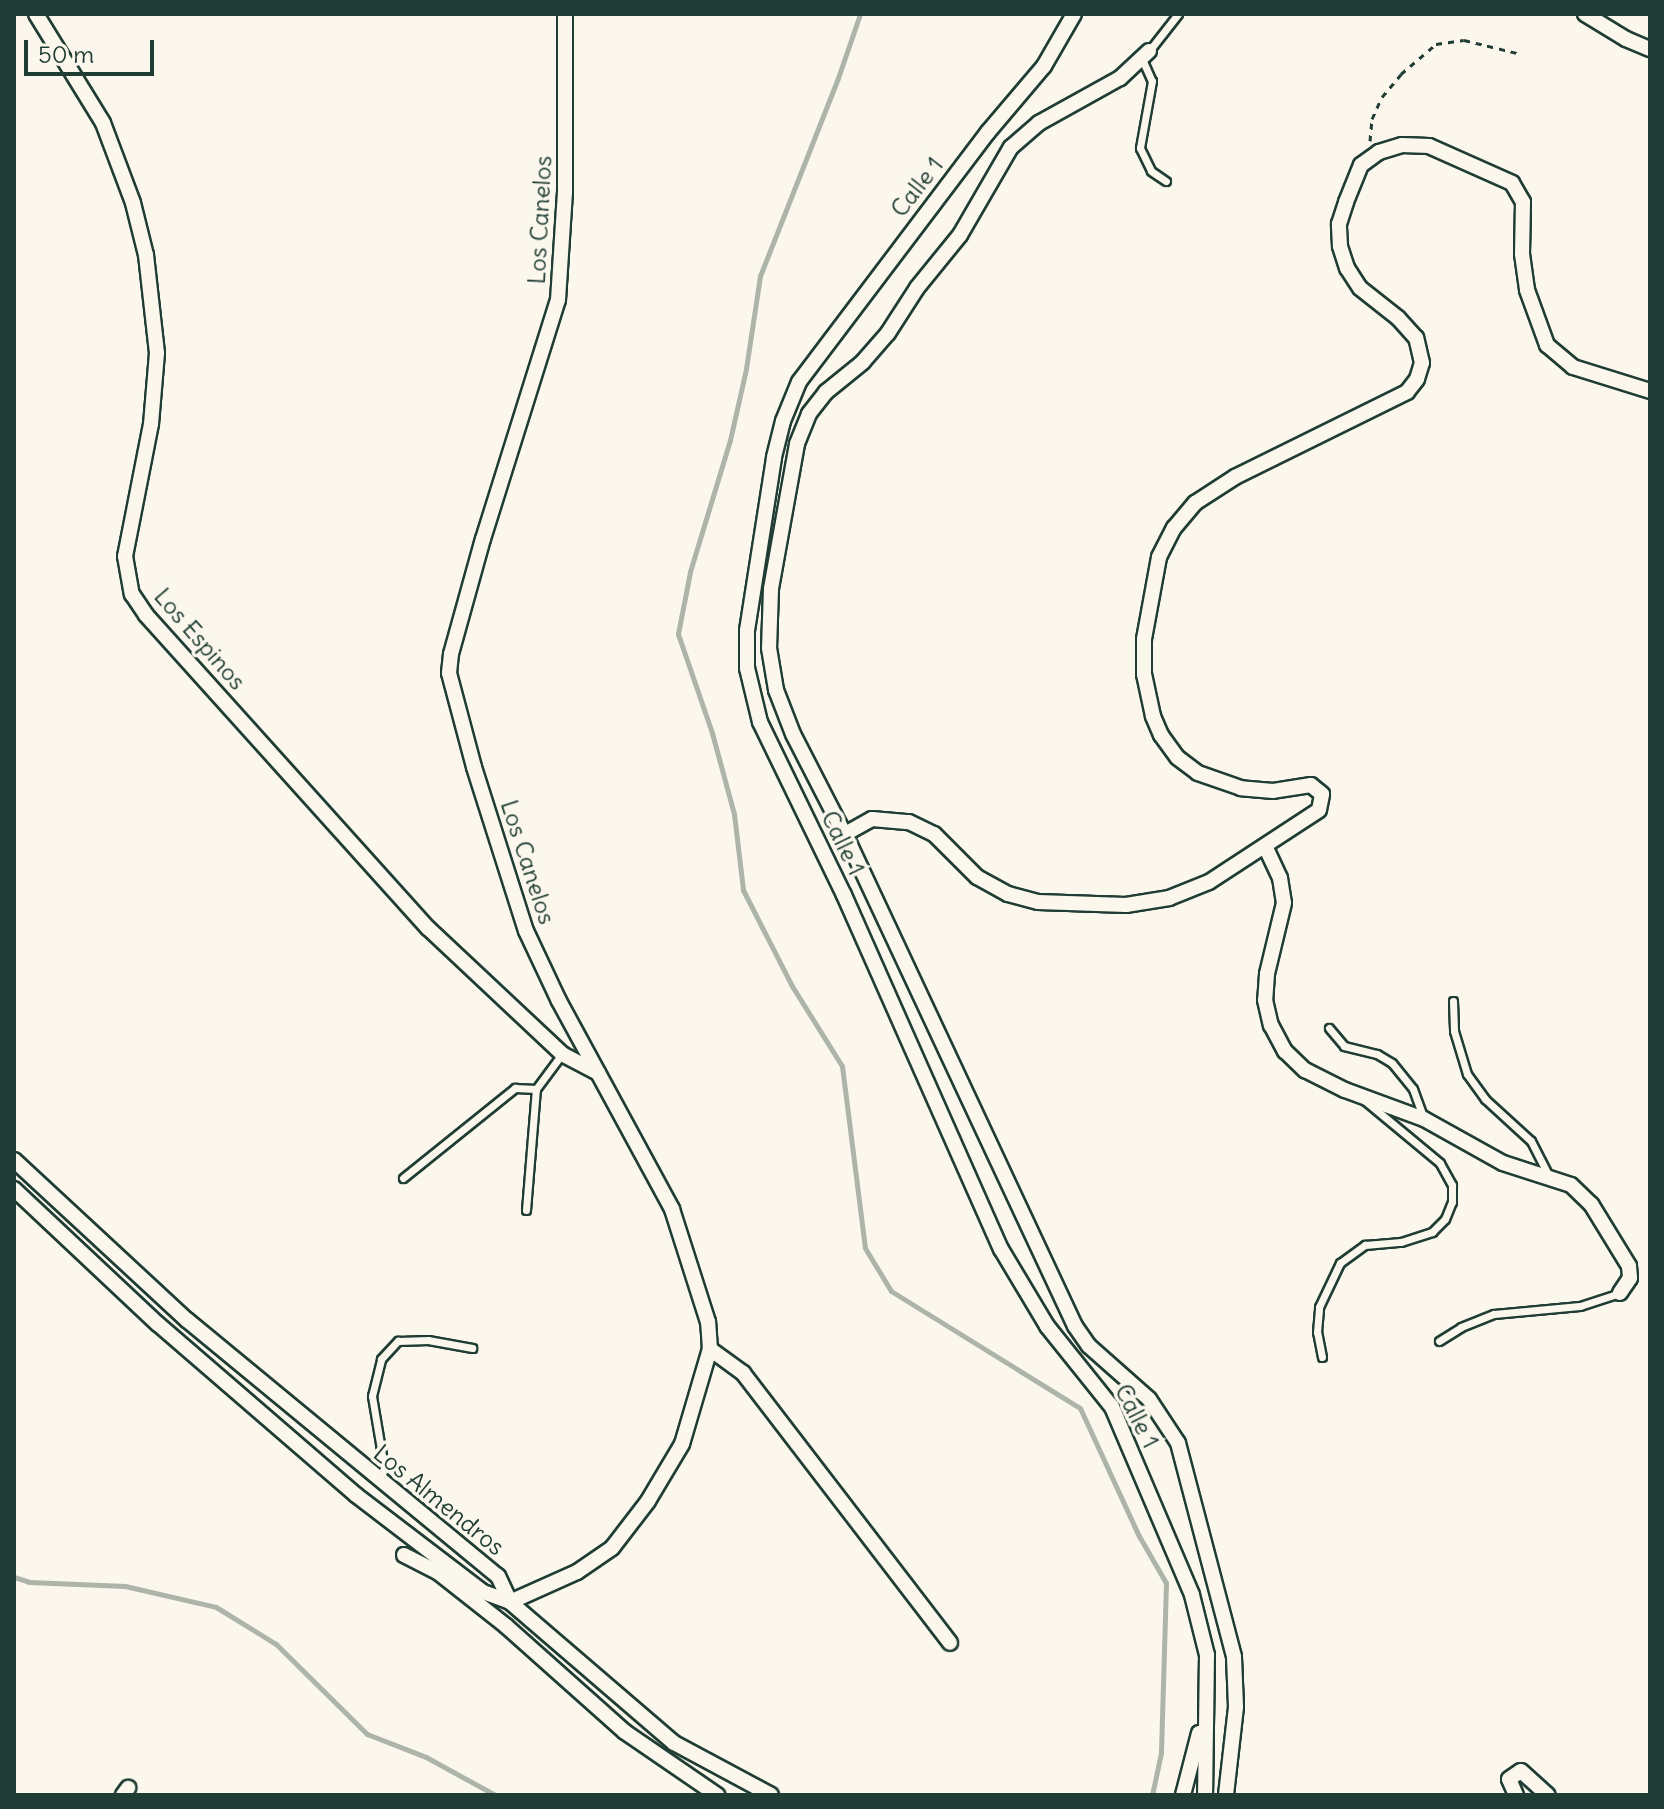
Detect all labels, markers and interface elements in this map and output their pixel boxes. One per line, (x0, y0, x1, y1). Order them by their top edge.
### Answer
scale bar (28, 24, 158, 74)
text: 50 m (38, 39, 94, 69)
street label: Calle 1 (885, 151, 949, 223)
street label: Los Canelos (522, 155, 558, 285)
street label: Los Espinos (148, 582, 252, 696)
street label: Los Canelos (494, 796, 562, 928)
street label: Calle 1 (815, 806, 871, 880)
street label: Calle 1 (1109, 1379, 1165, 1453)
street label: Los Almendros (368, 1439, 510, 1561)

